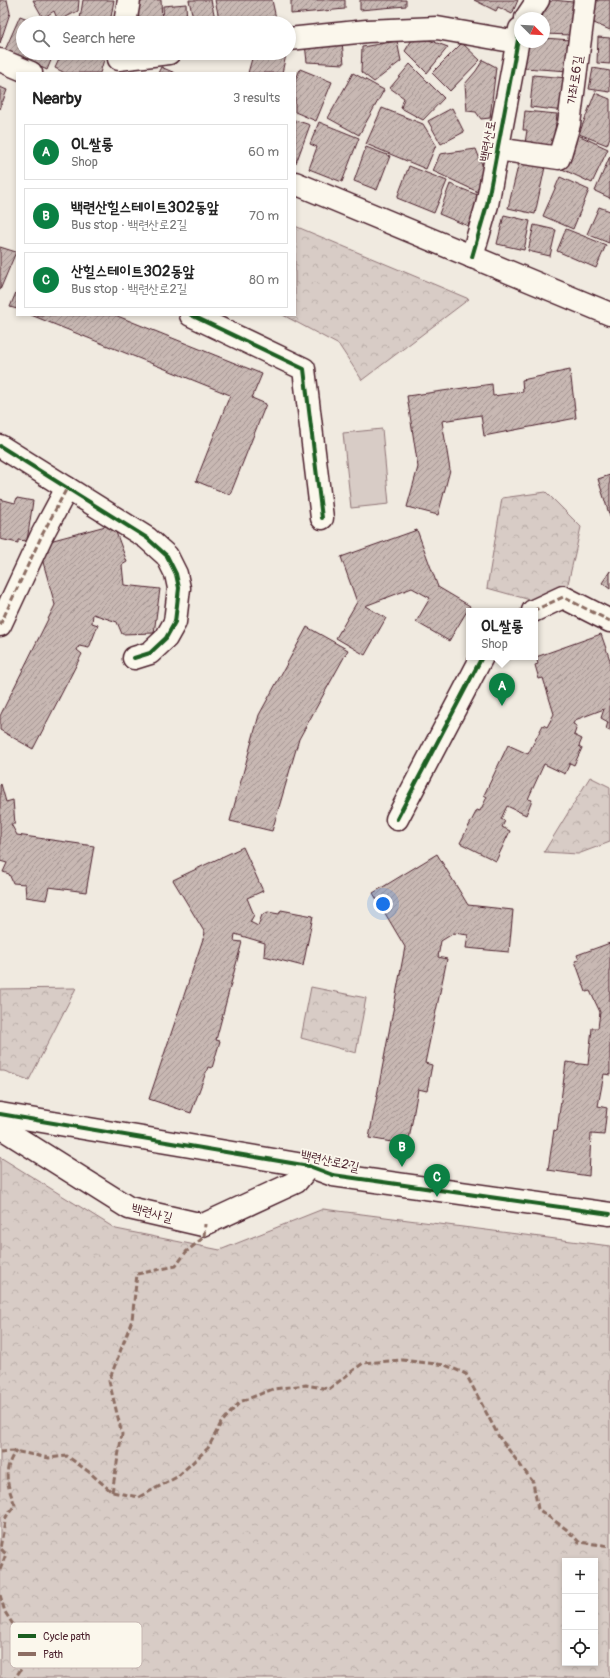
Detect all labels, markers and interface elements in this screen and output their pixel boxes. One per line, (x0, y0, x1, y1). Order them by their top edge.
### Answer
north arrow (514, 12, 550, 48)
search box (16, 16, 296, 60)
icon: search (30, 27, 52, 49)
text: Search here (62, 29, 135, 48)
street label: 가좌로6길 (564, 54, 586, 106)
text: Nearby (32, 88, 81, 109)
text: 3 results (233, 90, 280, 106)
street label: 백련산로 (476, 119, 500, 163)
text: OL쌀롱 (71, 135, 113, 154)
text: A (42, 144, 50, 160)
text: 60 m (248, 144, 279, 160)
text: Shop (71, 154, 98, 170)
text: 백련산힐스테이트302동앞 (71, 198, 219, 217)
text: B (42, 208, 50, 224)
text: 70 m (249, 208, 279, 224)
text: Bus stop · 백련산로2길 (71, 217, 187, 233)
text: 산힐스테이트302동앞 (71, 262, 195, 281)
text: C (42, 272, 50, 288)
text: 80 m (249, 272, 279, 288)
text: Bus stop · 백련산로2길 (71, 281, 187, 297)
popup (466, 608, 538, 660)
text: OL쌀롱 (481, 617, 523, 636)
text: Shop (481, 636, 508, 652)
pin: A (489, 673, 515, 706)
your location (373, 894, 393, 914)
pin: B (389, 1134, 415, 1167)
street label: 백련산로2길 (299, 1147, 361, 1175)
pin: C (424, 1164, 450, 1197)
street label: 백련사길 (130, 1200, 174, 1226)
map controls (562, 1558, 598, 1666)
button: + (562, 1558, 598, 1594)
button: − (562, 1594, 598, 1630)
legend (10, 1622, 142, 1668)
text: Cycle path (43, 1630, 90, 1643)
button: locate (562, 1630, 598, 1666)
text: Path (43, 1648, 63, 1661)

